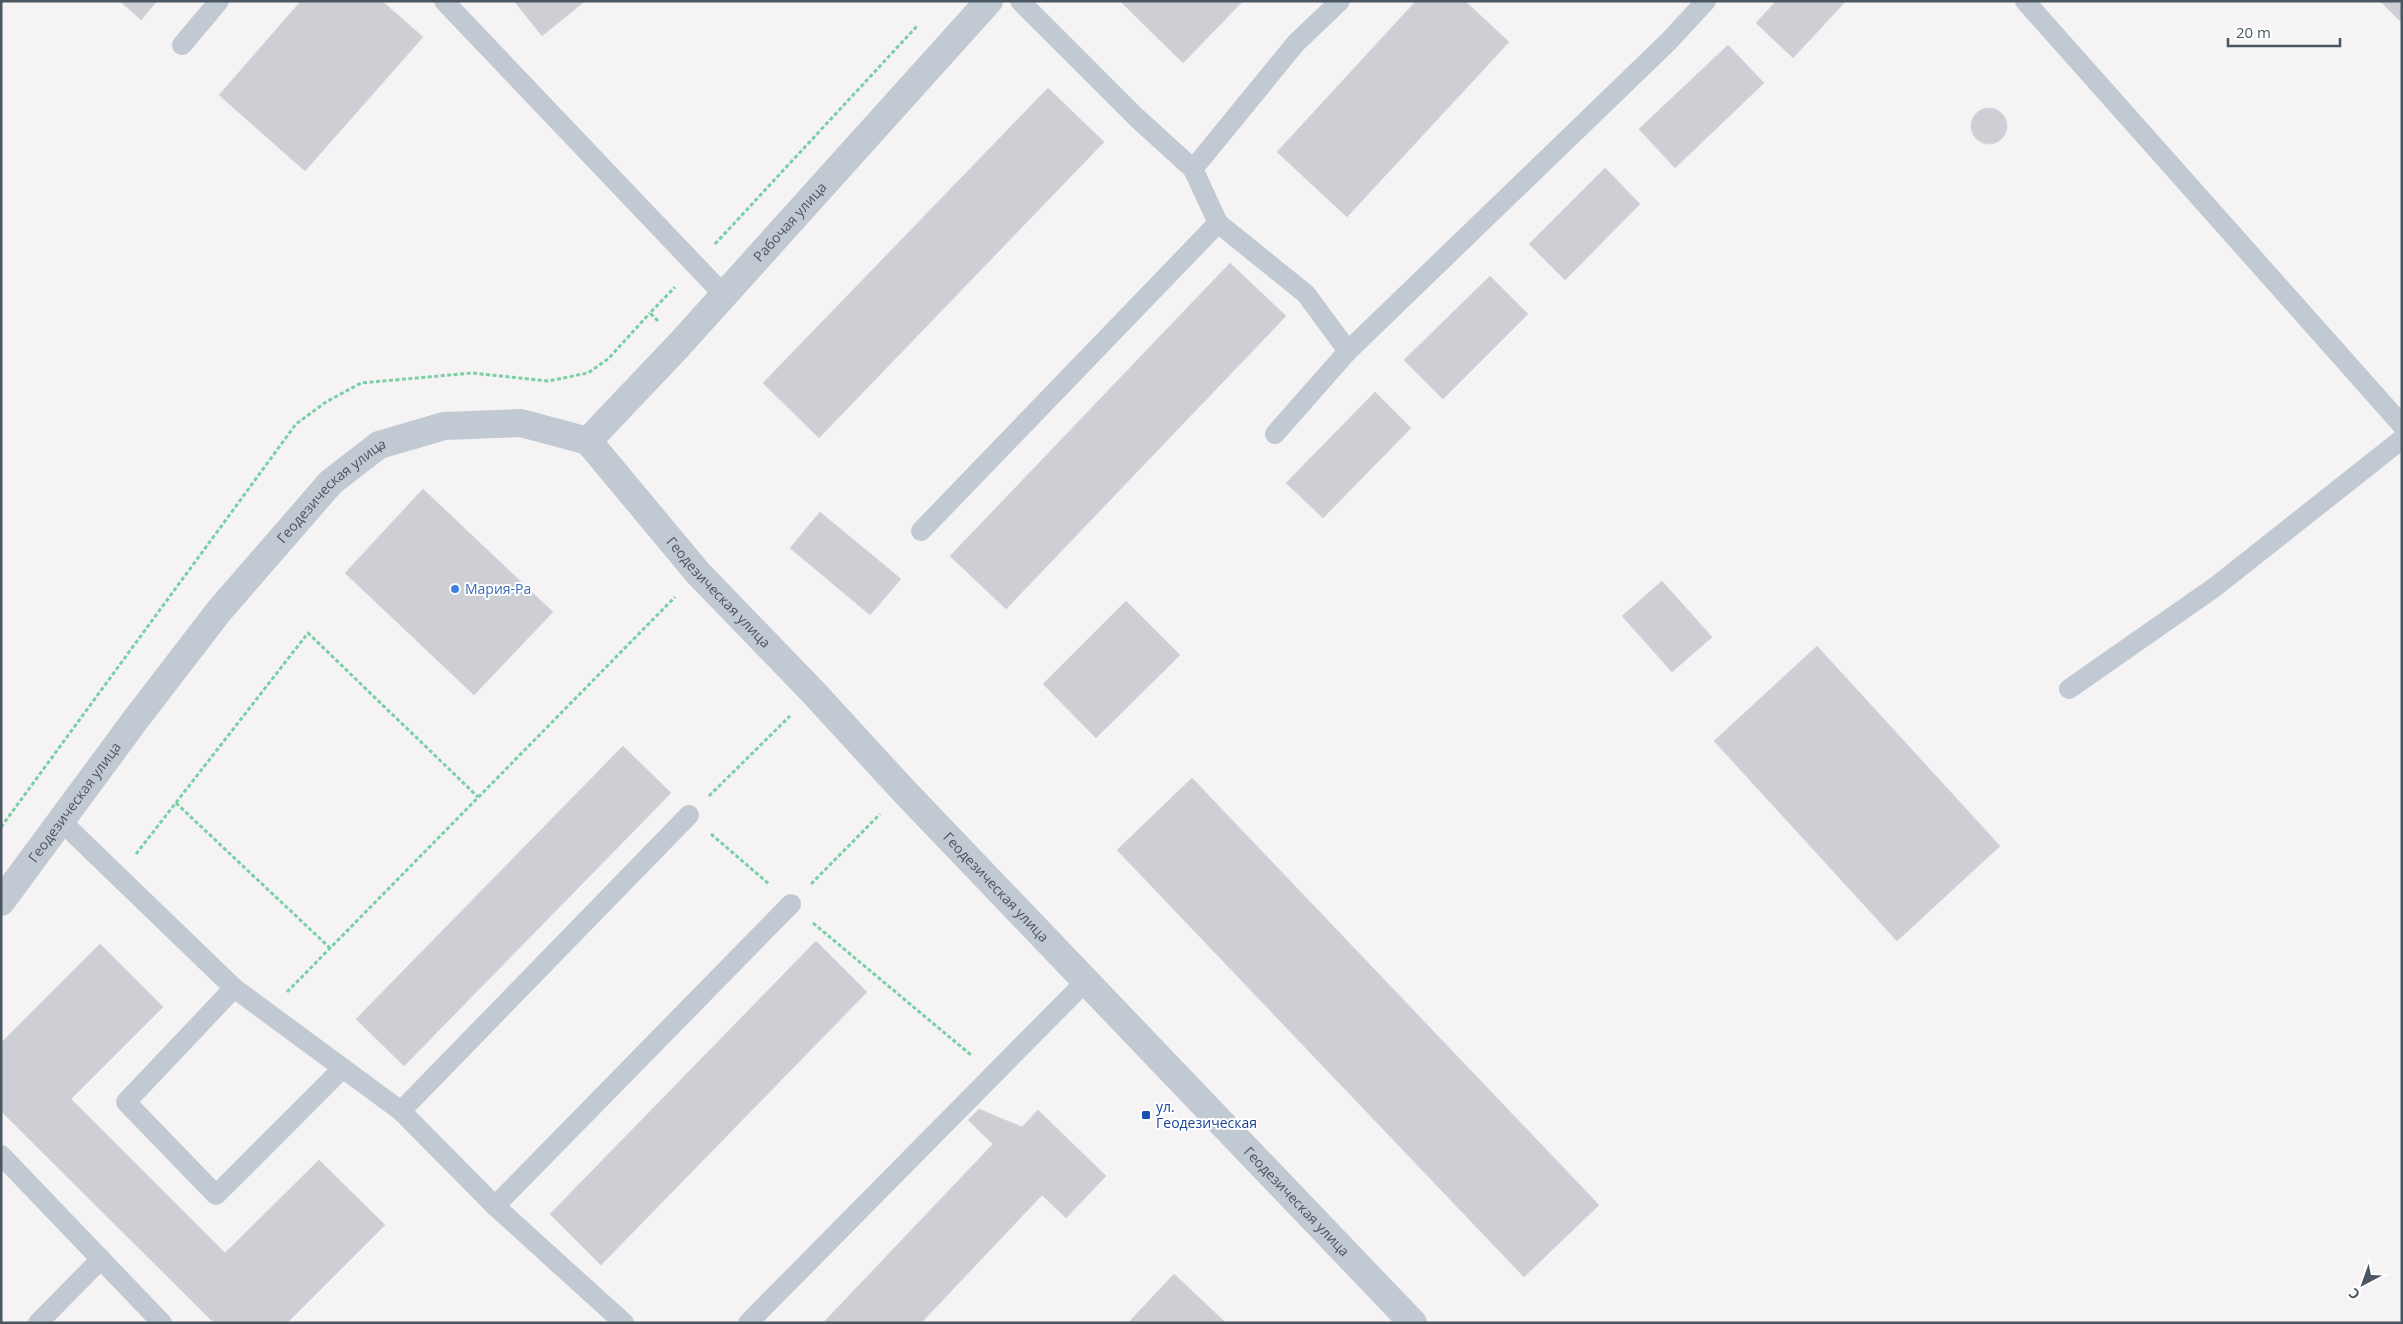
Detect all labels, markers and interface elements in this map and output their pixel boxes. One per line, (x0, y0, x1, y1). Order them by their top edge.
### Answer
scale bar (2228, 15, 2340, 47)
text: 20 m (2236, 22, 2271, 42)
street label: Рабочая улица (749, 178, 831, 266)
street label: Геодезическая улица (272, 434, 388, 547)
street label: Геодезическая улица (663, 532, 775, 652)
place label: Мария-Ра (465, 579, 531, 598)
marker: Мария-Ра (449, 583, 461, 595)
street label: Геодезическая улица (23, 738, 125, 866)
street label: Геодезическая улица (939, 828, 1053, 946)
place label: ул. Геодезическая (1156, 1097, 1257, 1132)
marker: ул. Геодезическая (1140, 1109, 1152, 1121)
street label: Геодезическая улица (1240, 1142, 1354, 1260)
north arrow (2338, 1259, 2388, 1309)
text: С (2344, 1284, 2364, 1304)

